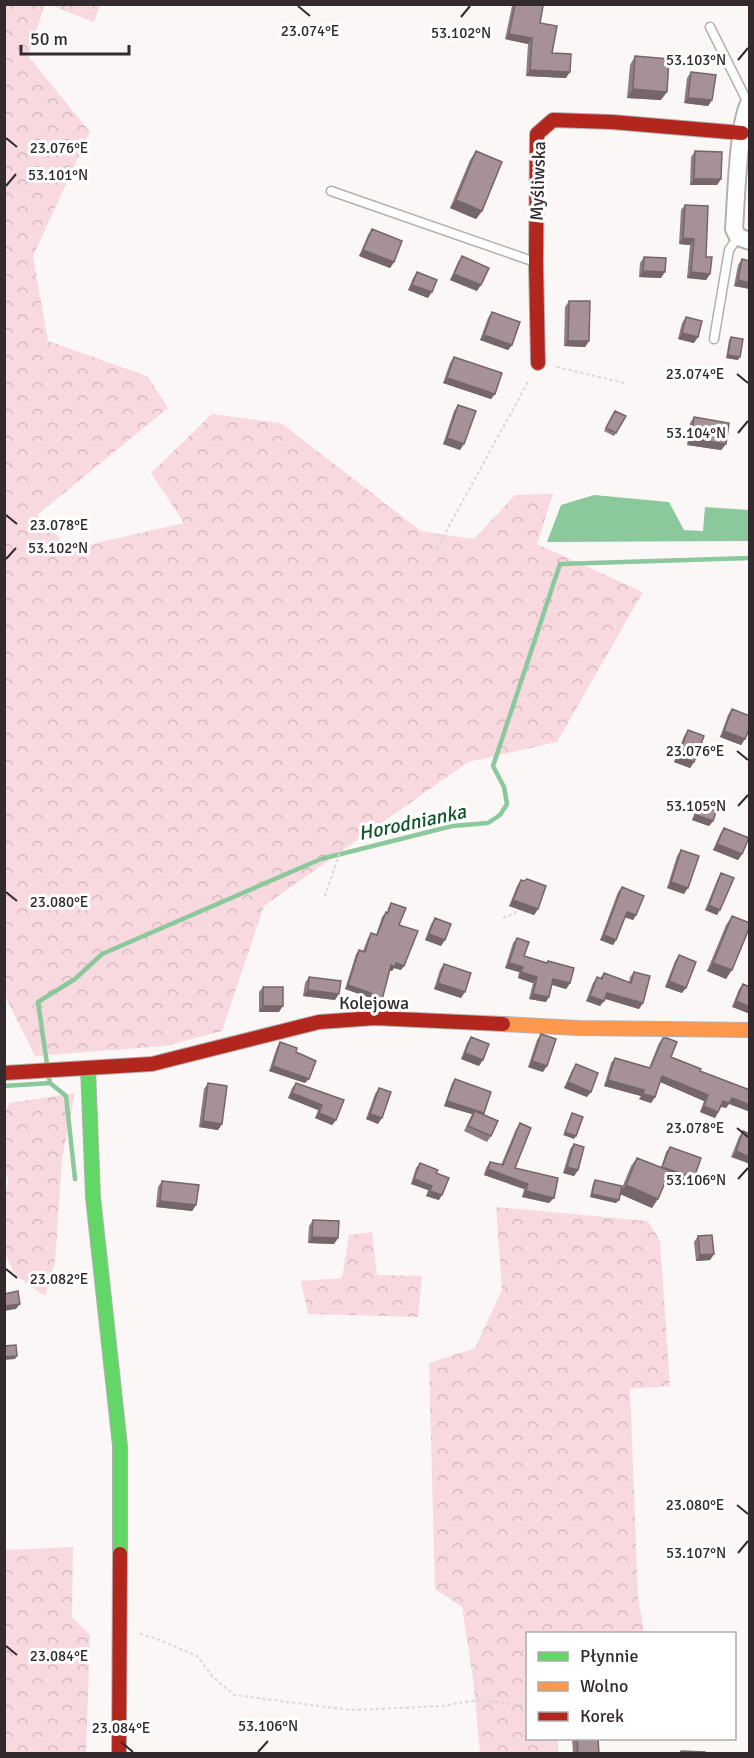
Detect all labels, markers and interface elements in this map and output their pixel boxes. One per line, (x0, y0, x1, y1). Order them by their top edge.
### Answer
scale bar (21, 18, 129, 56)
text: 23.074°E (281, 22, 339, 40)
text: 53.102°N (431, 24, 491, 42)
text: 50 m (30, 28, 68, 50)
text: 53.103°N (666, 51, 726, 69)
text: 23.076°E (30, 139, 88, 157)
street label: Myśliwska (526, 141, 550, 221)
text: 53.101°N (28, 166, 88, 184)
text: 23.074°E (666, 365, 724, 383)
text: 53.104°N (666, 424, 726, 442)
text: 23.078°E (30, 516, 88, 534)
text: 53.102°N (28, 539, 88, 557)
text: 23.076°E (666, 742, 724, 760)
text: 53.105°N (666, 797, 726, 815)
water label: Horodnianka (356, 799, 469, 846)
text: 23.080°E (30, 893, 88, 911)
street label: Kolejowa (339, 992, 409, 1014)
text: 23.078°E (666, 1119, 724, 1137)
text: 53.106°N (666, 1171, 726, 1189)
text: 23.082°E (30, 1270, 88, 1288)
text: 23.080°E (666, 1496, 724, 1514)
text: 53.107°N (666, 1544, 726, 1562)
legend (526, 1632, 736, 1740)
text: Płynnie (580, 1645, 638, 1667)
text: 23.084°E (30, 1647, 88, 1665)
text: Wolno (580, 1675, 628, 1697)
text: Korek (580, 1705, 624, 1727)
text: 53.106°N (238, 1717, 298, 1735)
text: 23.084°E (92, 1719, 150, 1737)

